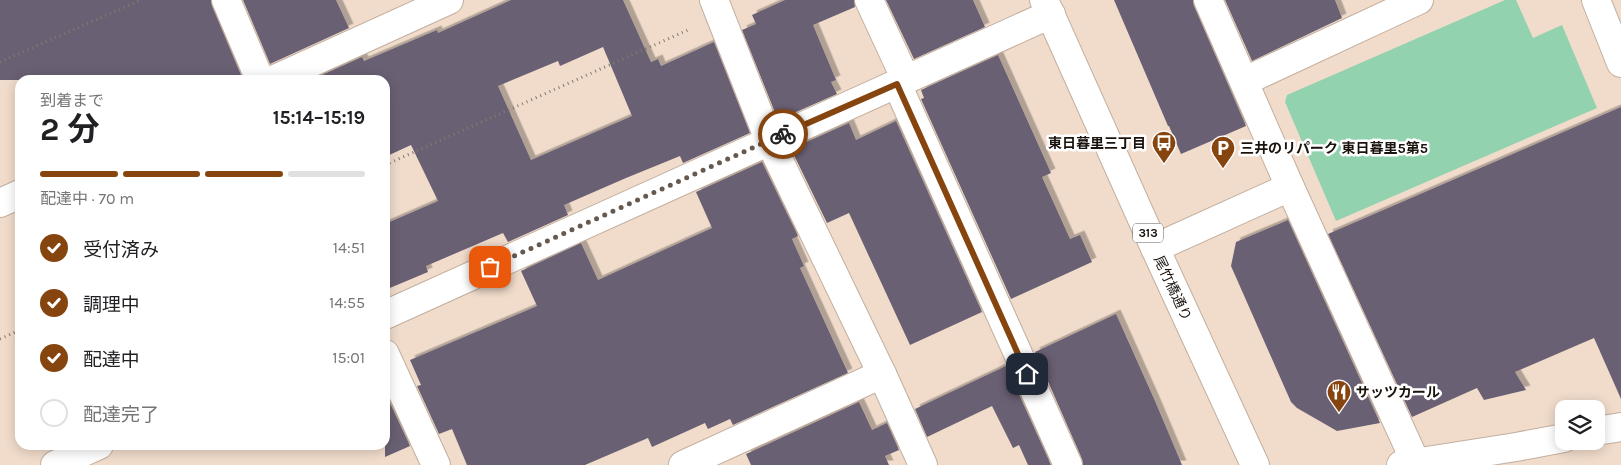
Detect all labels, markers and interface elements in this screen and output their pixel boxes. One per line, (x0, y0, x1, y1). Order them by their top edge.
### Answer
text: 到着まで (40, 91, 104, 110)
text: 15:14–15:19 (273, 107, 365, 129)
courier (758, 109, 808, 159)
text: 2 分 (40, 111, 99, 148)
icon: bike (769, 120, 797, 148)
bus stop icon: 東日暮里三丁目 (1151, 130, 1177, 164)
place label: 東日暮里三丁目 (1048, 135, 1146, 152)
parking icon: 三井のリパーク 東日暮里5第5 (1210, 135, 1236, 169)
place label: 三井のリパーク 東日暮里5第5 (1240, 140, 1428, 157)
text: 配達中 · 70 m (40, 189, 134, 208)
road number: 313 (1133, 224, 1163, 242)
icon: check (40, 234, 68, 262)
text: 14:51 (333, 238, 365, 257)
text: 受付済み (83, 239, 159, 261)
pin (469, 246, 511, 288)
icon: bag (476, 253, 504, 281)
street label: 尾竹橋通り (1150, 253, 1195, 324)
icon: check (40, 289, 68, 317)
text: 14:55 (329, 293, 365, 312)
text: 調理中 (83, 294, 140, 316)
icon: check (40, 344, 68, 372)
text: 15:01 (332, 348, 365, 367)
text: 配達中 (83, 349, 140, 371)
pin (1006, 353, 1048, 395)
icon: home (1013, 360, 1041, 388)
restaurant icon: サッツカール (1326, 379, 1352, 413)
place label: サッツカール (1356, 384, 1440, 401)
map controls (1555, 400, 1605, 450)
button: layers (1555, 400, 1605, 450)
text: 配達完了 (83, 404, 159, 426)

